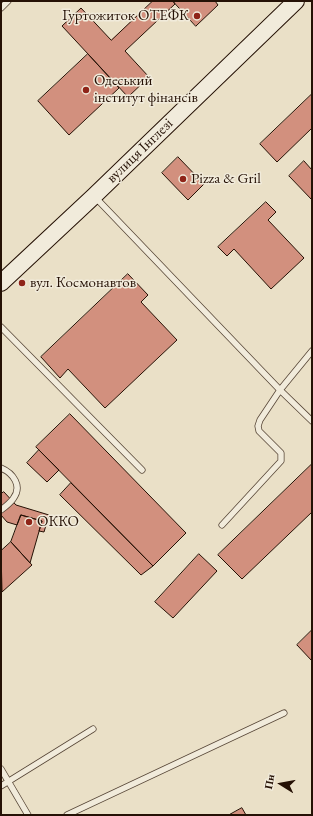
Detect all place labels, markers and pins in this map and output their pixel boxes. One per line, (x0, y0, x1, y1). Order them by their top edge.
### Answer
place label: Гуртожиток ОТЕФК (62, 7, 189, 25)
marker: Гуртожиток ОТЕФК (192, 11, 202, 21)
place label: Одеський інститут фінансів (94, 72, 198, 107)
marker: Одеський інститут фінансів (81, 85, 91, 95)
place label: Pizza & Gril (191, 170, 261, 188)
marker: Pizza & Gril (178, 174, 188, 184)
place label: вул. Космонавтов (30, 274, 136, 292)
marker: вул. Космонавтов (17, 278, 27, 288)
place label: ОККО (37, 513, 79, 531)
marker: ОККО (24, 517, 34, 527)

